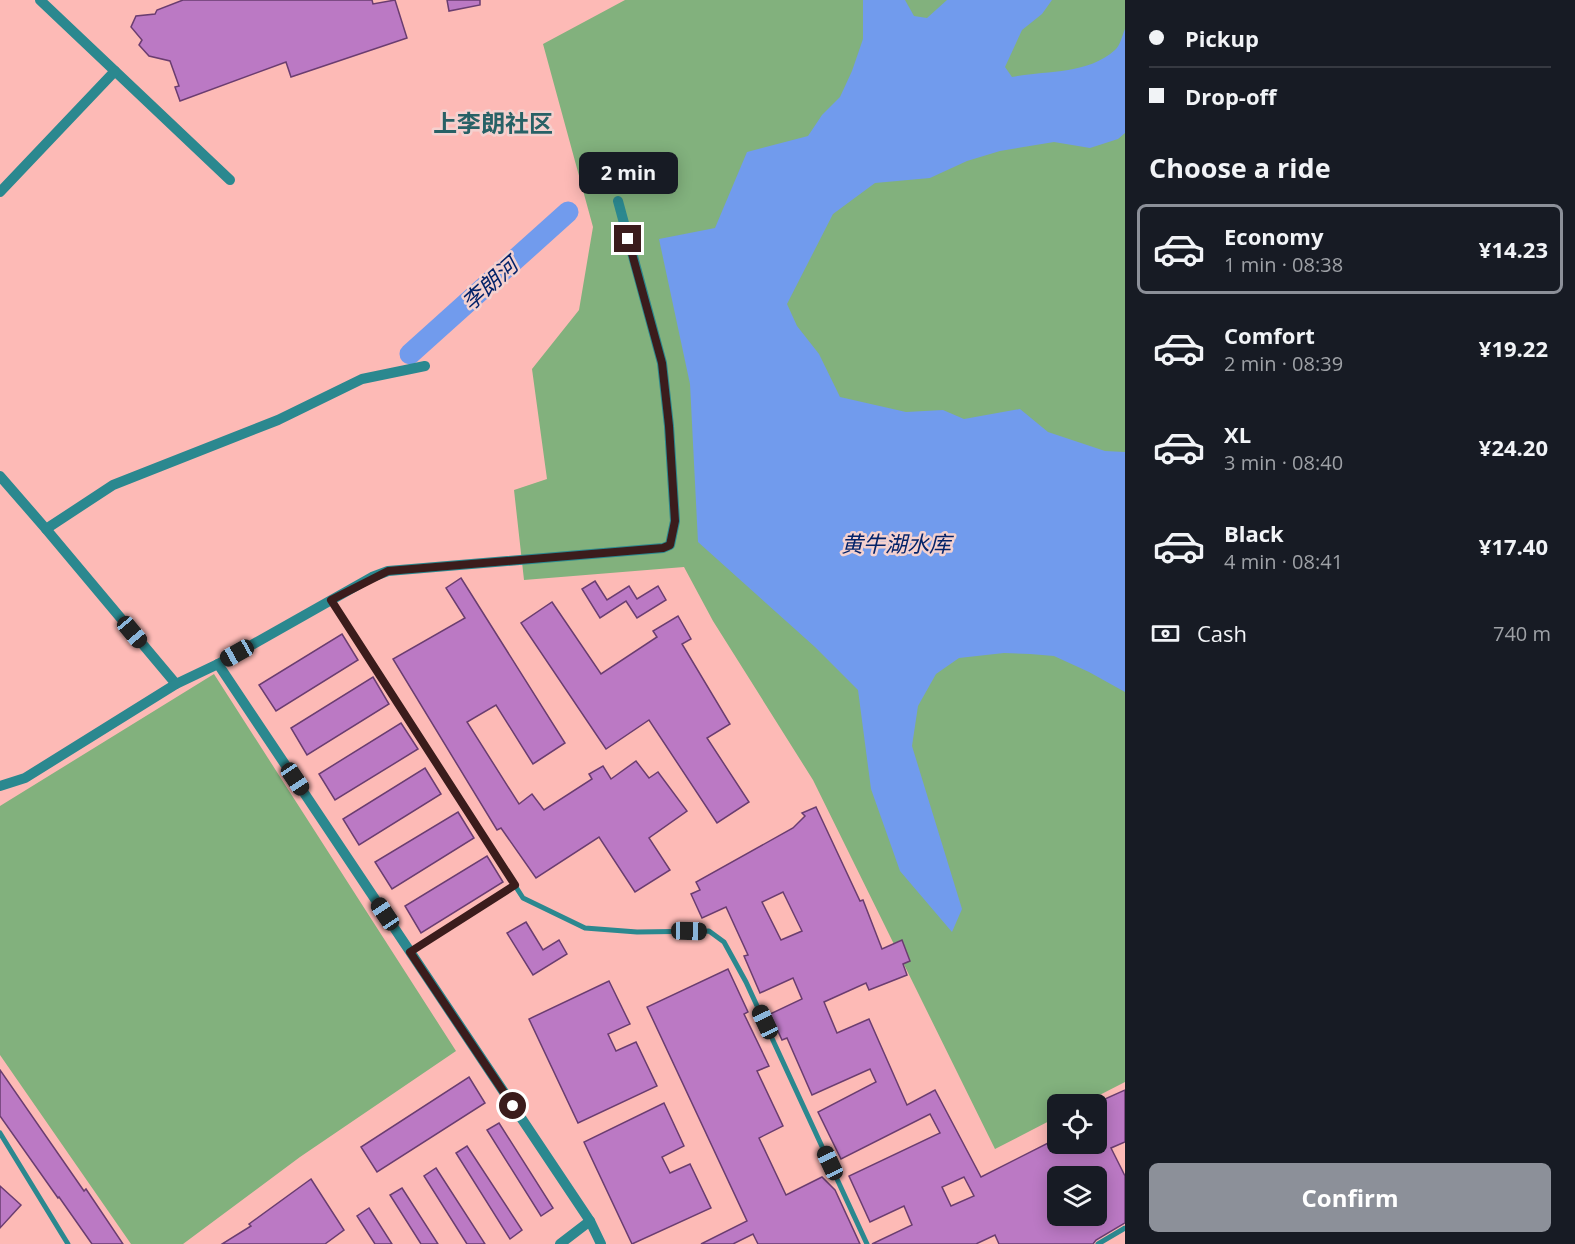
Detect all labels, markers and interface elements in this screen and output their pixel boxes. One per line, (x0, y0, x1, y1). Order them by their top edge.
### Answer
text: Pickup (1185, 23, 1259, 53)
text: Drop-off (1185, 81, 1277, 111)
district label: 上李朗社区 (433, 106, 553, 139)
text: Choose a ride (1149, 149, 1331, 186)
callout: 2 min (578, 152, 678, 194)
text: 2 min (601, 159, 656, 186)
text: Economy (1224, 221, 1323, 251)
icon: car (1152, 222, 1206, 276)
route end (614, 225, 641, 252)
text: ¥14.23 (1479, 234, 1548, 264)
water label: 李朗河 (454, 247, 527, 316)
text: 1 min · 08:38 (1224, 251, 1343, 278)
text: Comfort (1224, 320, 1315, 350)
icon: car (1152, 321, 1206, 375)
text: ¥19.22 (1479, 333, 1548, 363)
text: 2 min · 08:39 (1224, 350, 1343, 377)
text: XL (1224, 419, 1251, 449)
icon: car (1152, 420, 1206, 474)
text: ¥24.20 (1479, 432, 1548, 462)
text: 3 min · 08:40 (1224, 449, 1343, 476)
text: Black (1224, 518, 1284, 548)
icon: car (1152, 519, 1206, 573)
water label: 黄牛湖水库 (841, 528, 955, 558)
text: ¥17.40 (1479, 531, 1548, 561)
text: 4 min · 08:41 (1224, 548, 1343, 575)
car (114, 612, 150, 652)
icon: cash (1149, 617, 1182, 650)
text: Cash (1197, 618, 1247, 648)
text: 740 m (1493, 620, 1551, 647)
car (217, 636, 257, 670)
car (277, 759, 313, 799)
car (367, 894, 403, 934)
car (671, 922, 707, 940)
car (749, 1002, 781, 1042)
route start (499, 1092, 526, 1119)
map controls (1047, 1094, 1107, 1226)
button: locate (1047, 1094, 1107, 1154)
car (814, 1143, 846, 1183)
button: Confirm (1149, 1163, 1551, 1232)
button: layers (1047, 1166, 1107, 1226)

